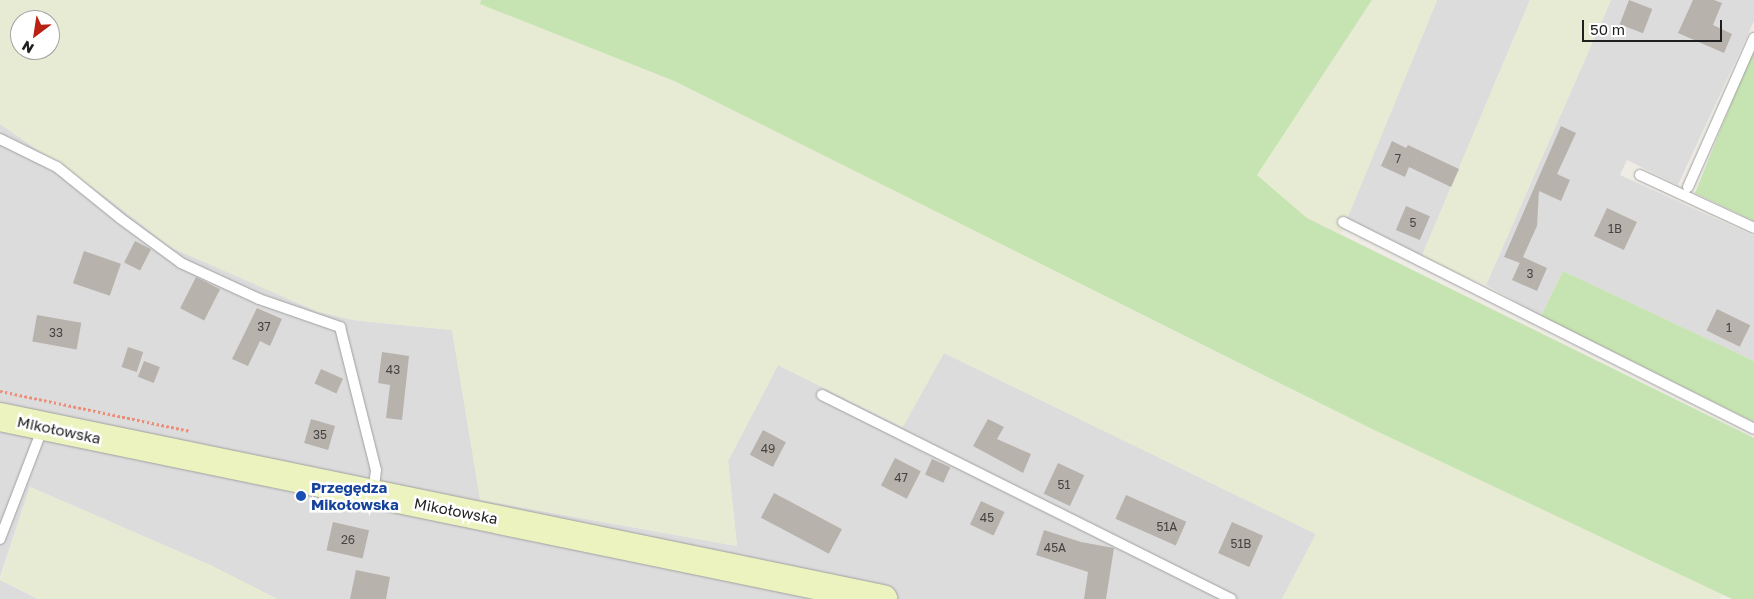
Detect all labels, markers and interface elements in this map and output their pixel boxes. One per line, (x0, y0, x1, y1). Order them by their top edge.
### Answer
north arrow (10, 10, 60, 60)
scale bar (1584, 10, 1724, 42)
text: 50 m (1590, 20, 1625, 38)
text: N (19, 37, 36, 57)
house number: 7 (1395, 152, 1401, 166)
house number: 5 (1410, 216, 1416, 230)
house number: 1B (1608, 222, 1622, 236)
house number: 3 (1526, 267, 1534, 281)
house number: 37 (257, 320, 271, 334)
house number: 1 (1726, 321, 1732, 335)
house number: 33 (49, 326, 63, 340)
house number: 43 (386, 363, 400, 377)
street label: Mikołowska (16, 412, 102, 448)
house number: 35 (313, 428, 327, 442)
house number: 49 (761, 442, 775, 456)
house number: 47 (894, 471, 908, 485)
place label: Przegędza Mikołowska (311, 478, 399, 513)
house number: 51 (1058, 478, 1070, 492)
marker: Przegędza Mikołowska (295, 490, 307, 502)
street label: Mikołowska (413, 494, 499, 528)
house number: 45 (980, 511, 994, 525)
house number: 51A (1157, 520, 1177, 534)
house number: 26 (341, 533, 355, 547)
house number: 51B (1231, 537, 1251, 551)
house number: 45A (1044, 541, 1066, 555)

